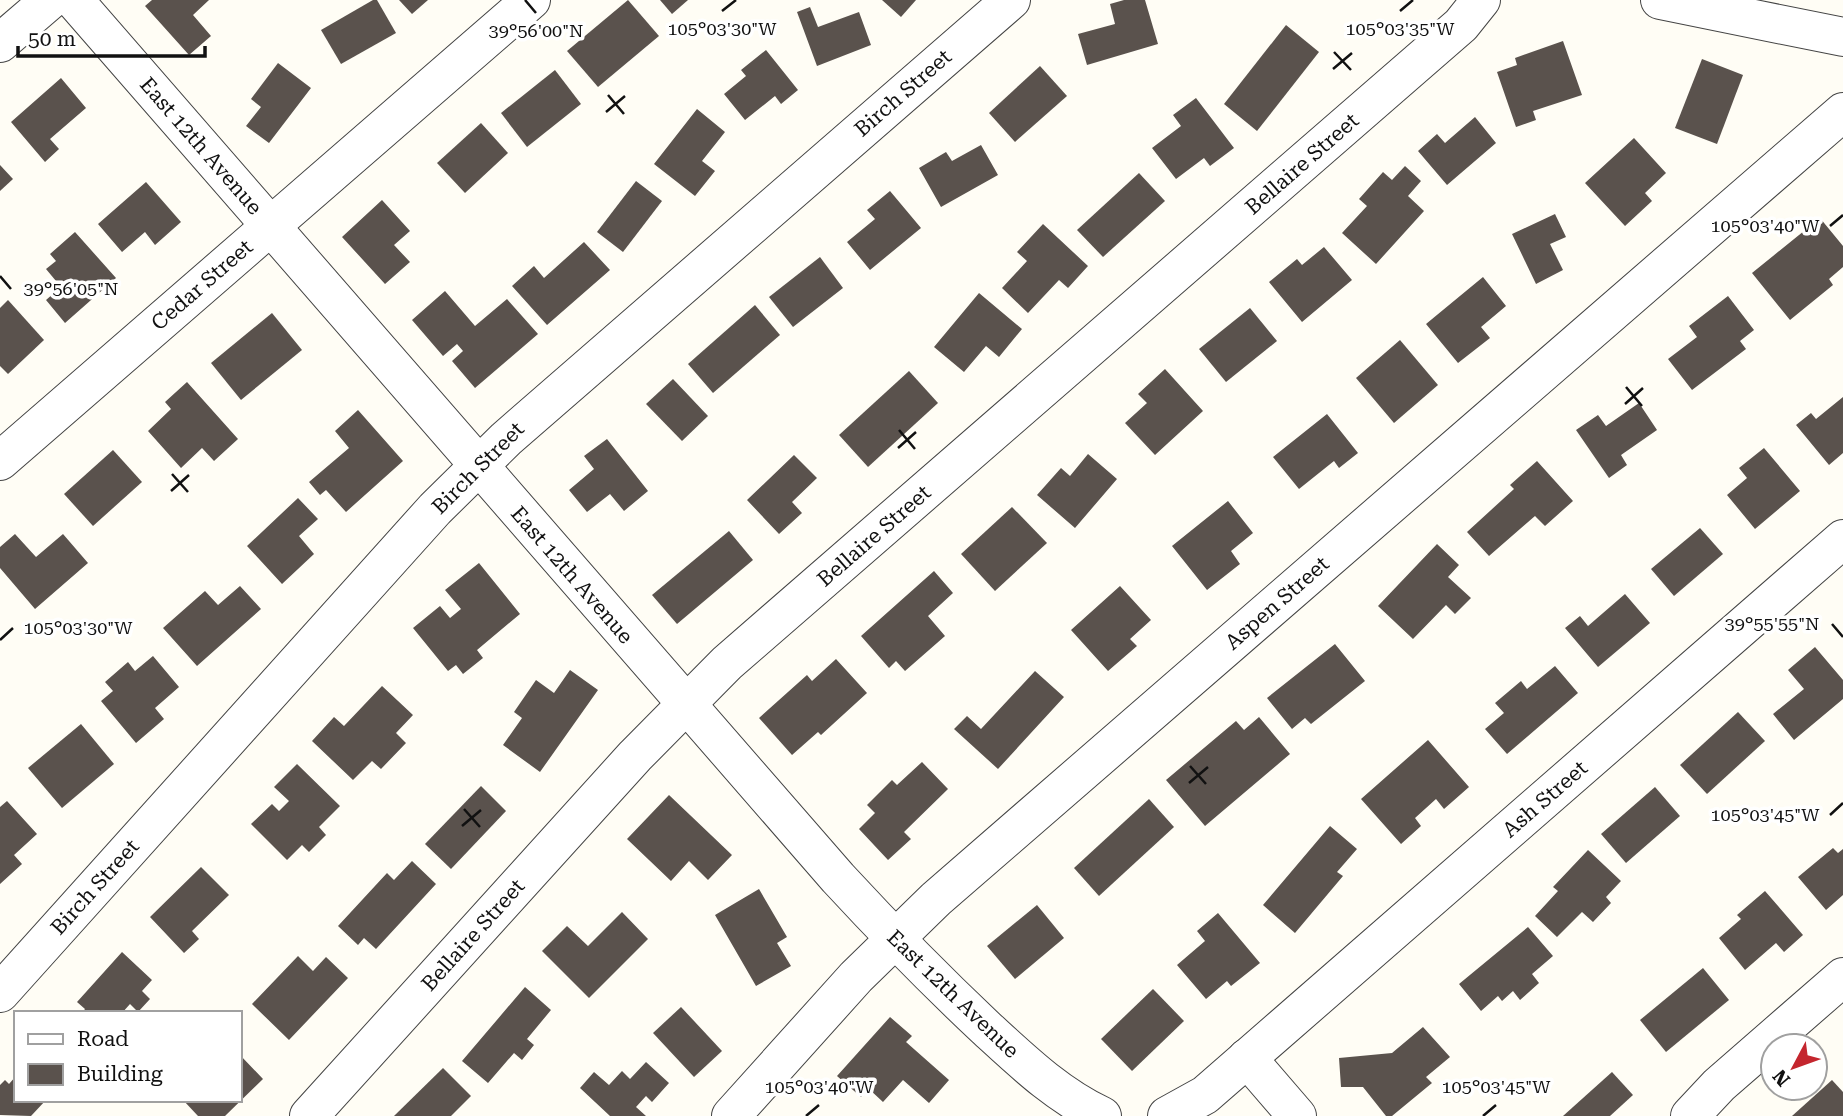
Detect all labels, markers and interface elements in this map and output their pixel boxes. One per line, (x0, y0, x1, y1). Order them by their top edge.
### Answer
scale bar (18, 14, 205, 58)
text: 105°03'30"W (668, 18, 777, 39)
text: 105°03'35"W (1346, 18, 1455, 39)
text: 39°56'00"N (489, 20, 583, 41)
text: 50 m (28, 27, 76, 51)
street label: Birch Street (850, 44, 956, 141)
street label: East 12th Avenue (135, 73, 267, 219)
street label: Bellaire Street (1241, 108, 1364, 220)
text: 105°03'40"W (1711, 215, 1820, 236)
street label: Cedar Street (147, 235, 257, 335)
text: 39°56'05"N (24, 278, 118, 299)
street label: Birch Street (427, 417, 529, 519)
street label: Bellaire Street (813, 480, 936, 592)
street label: East 12th Avenue (506, 502, 638, 648)
street label: Aspen Street (1220, 551, 1334, 654)
text: 39°55'55"N (1725, 613, 1819, 634)
text: 105°03'30"W (24, 617, 133, 638)
street label: Ash Street (1498, 756, 1592, 842)
text: 105°03'45"W (1711, 804, 1820, 825)
street label: Birch Street (46, 834, 144, 940)
street label: Bellaire Street (417, 874, 530, 996)
street label: East 12th Avenue (882, 925, 1024, 1063)
legend (14, 1011, 242, 1102)
text: Road (77, 1027, 129, 1051)
north arrow (1759, 1032, 1829, 1102)
text: Building (77, 1062, 163, 1086)
text: N (1768, 1064, 1795, 1091)
text: 105°03'40"W (765, 1076, 874, 1097)
text: 105°03'45"W (1442, 1076, 1551, 1097)

